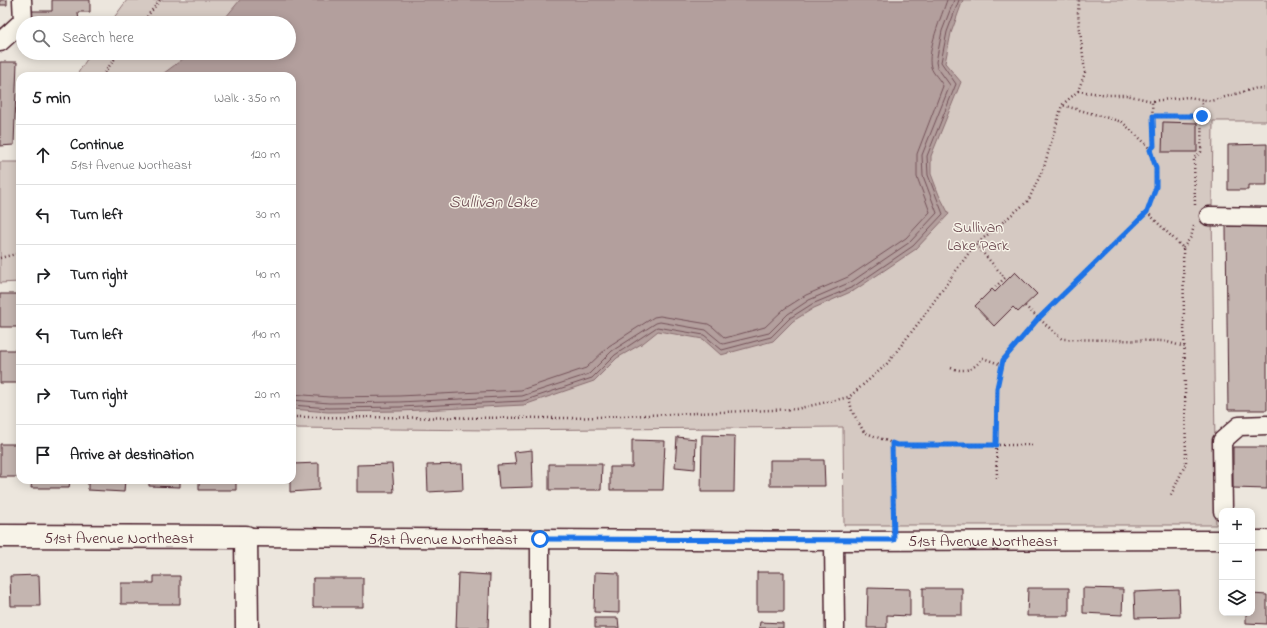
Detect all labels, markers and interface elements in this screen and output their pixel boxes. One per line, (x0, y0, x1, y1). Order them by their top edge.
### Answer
search box (16, 16, 296, 60)
icon: search (30, 27, 52, 49)
text: Search here (62, 27, 134, 49)
text: 5 min (32, 86, 71, 111)
text: Walk · 350 m (214, 89, 280, 108)
route end (1193, 107, 1211, 125)
text: Continue (70, 134, 124, 156)
icon: ahead (32, 144, 54, 166)
text: 120 m (250, 145, 280, 164)
text: 51st Avenue Northeast (70, 156, 192, 175)
water label: Sullivan Lake (449, 190, 539, 215)
icon: left (32, 204, 54, 226)
text: Turn left (70, 204, 123, 226)
text: 30 m (256, 205, 280, 224)
park label: Sullivan Lake Park (947, 216, 1010, 258)
icon: right (32, 264, 54, 286)
text: Turn right (70, 264, 128, 286)
text: 40 m (256, 265, 280, 284)
icon: left (32, 324, 54, 346)
text: Turn left (70, 324, 123, 346)
text: 140 m (252, 325, 280, 344)
icon: right (32, 384, 54, 406)
text: Turn right (70, 384, 128, 406)
text: 20 m (255, 385, 280, 404)
icon: arrive (32, 444, 54, 466)
text: Arrive at destination (70, 444, 194, 466)
map controls (1219, 508, 1255, 616)
button: + (1219, 508, 1255, 544)
street label: 51st Avenue Northeast (44, 527, 195, 551)
street label: 51st Avenue Northeast (368, 528, 519, 552)
route start (531, 530, 549, 548)
street label: 51st Avenue Northeast (908, 530, 1059, 554)
button: − (1219, 544, 1255, 580)
button: layers (1219, 580, 1255, 616)

